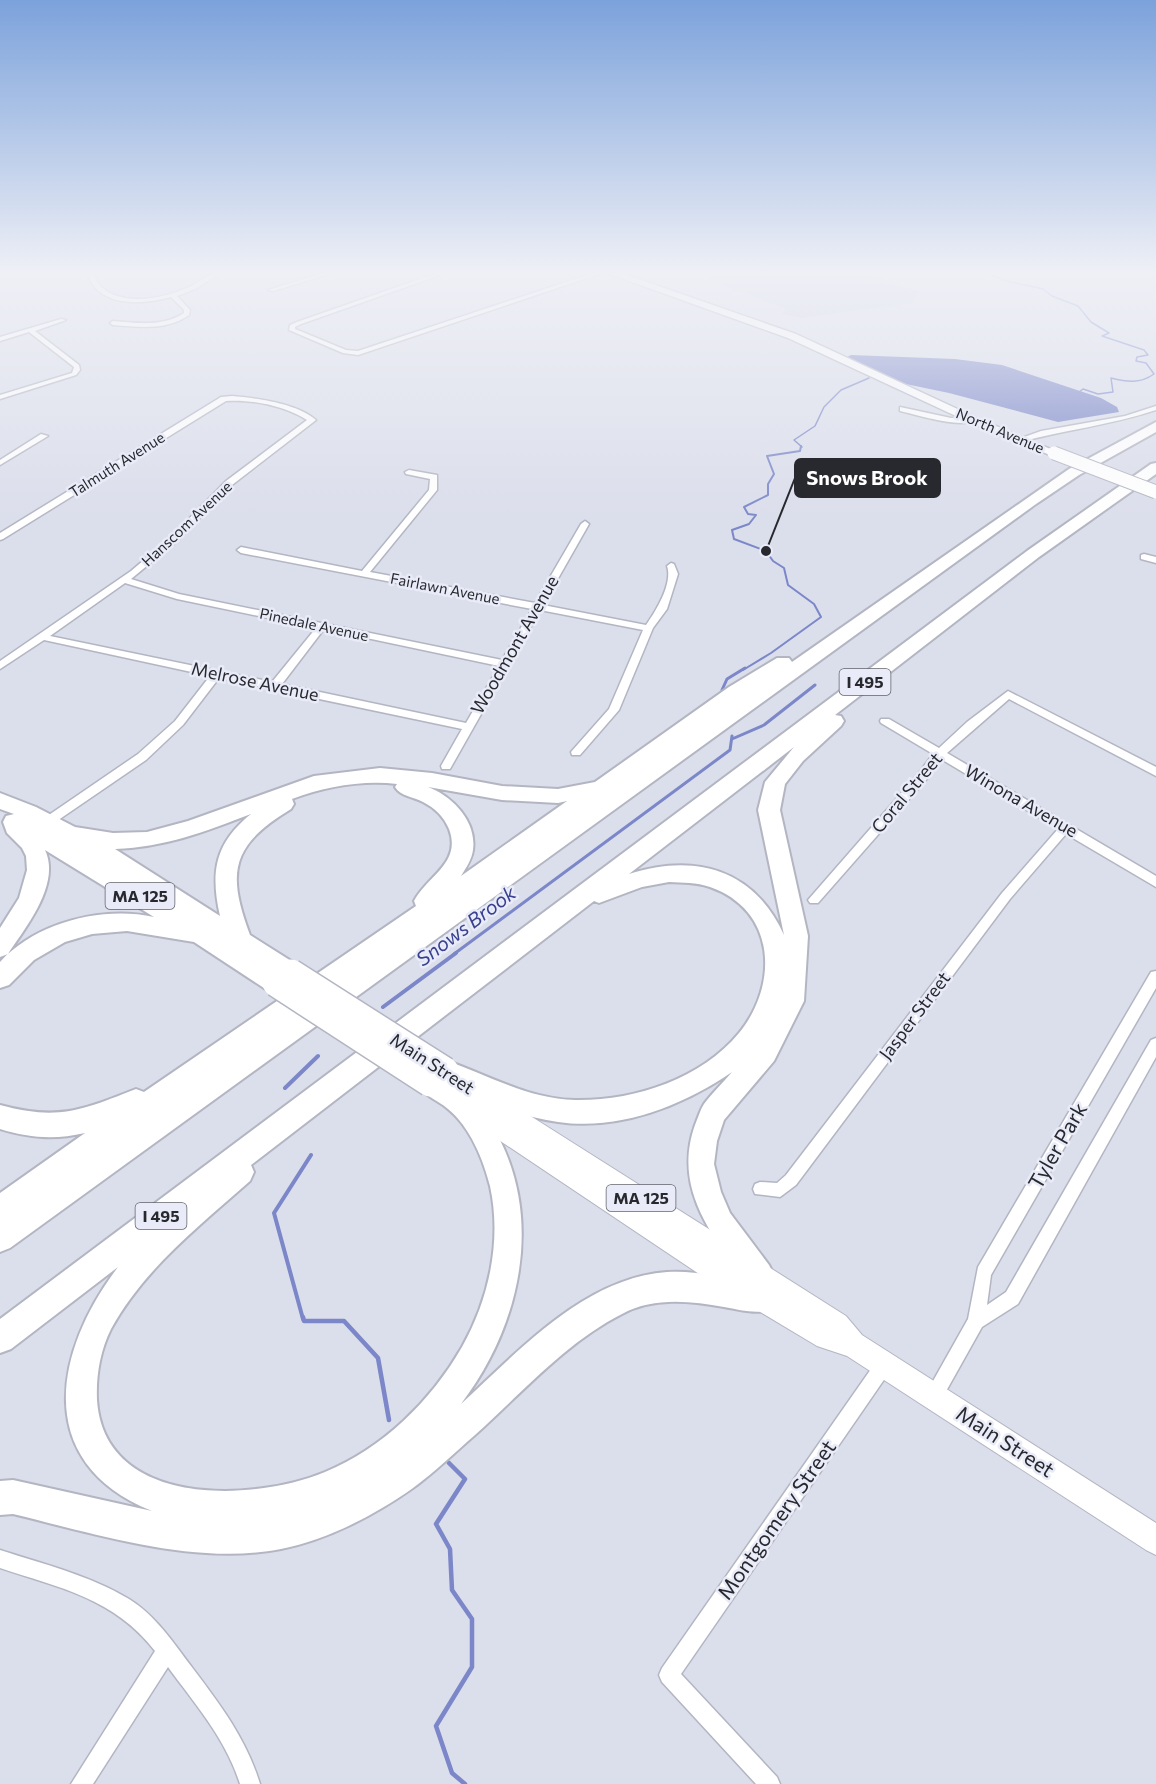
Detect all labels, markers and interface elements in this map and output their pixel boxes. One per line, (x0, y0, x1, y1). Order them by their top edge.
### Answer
street label: North Avenue (954, 403, 1047, 457)
street label: Talmuth Avenue (65, 428, 168, 501)
callout: Snows Brook (795, 459, 940, 497)
text: Snows Brook (806, 465, 928, 489)
street label: Hanscom Avenue (137, 477, 235, 570)
street label: Fairlawn Avenue (389, 569, 501, 607)
street label: Woodmont Avenue (465, 571, 563, 718)
street label: Pinedale Avenue (258, 604, 370, 644)
street label: Melrose Avenue (189, 657, 321, 705)
road number: I 495 (840, 669, 890, 695)
street label: Coral Street (866, 748, 946, 837)
street label: Winona Avenue (961, 759, 1082, 841)
water label: Snows Brook (411, 879, 521, 971)
road number: MA 125 (106, 883, 174, 909)
street label: Jasper Street (874, 967, 954, 1064)
street label: Main Street (386, 1028, 479, 1098)
street label: Tyler Park (1022, 1098, 1091, 1193)
road number: MA 125 (606, 1185, 676, 1211)
road number: I 495 (136, 1203, 186, 1229)
street label: Main Street (952, 1400, 1059, 1482)
street label: Montgomery Street (711, 1435, 840, 1604)

